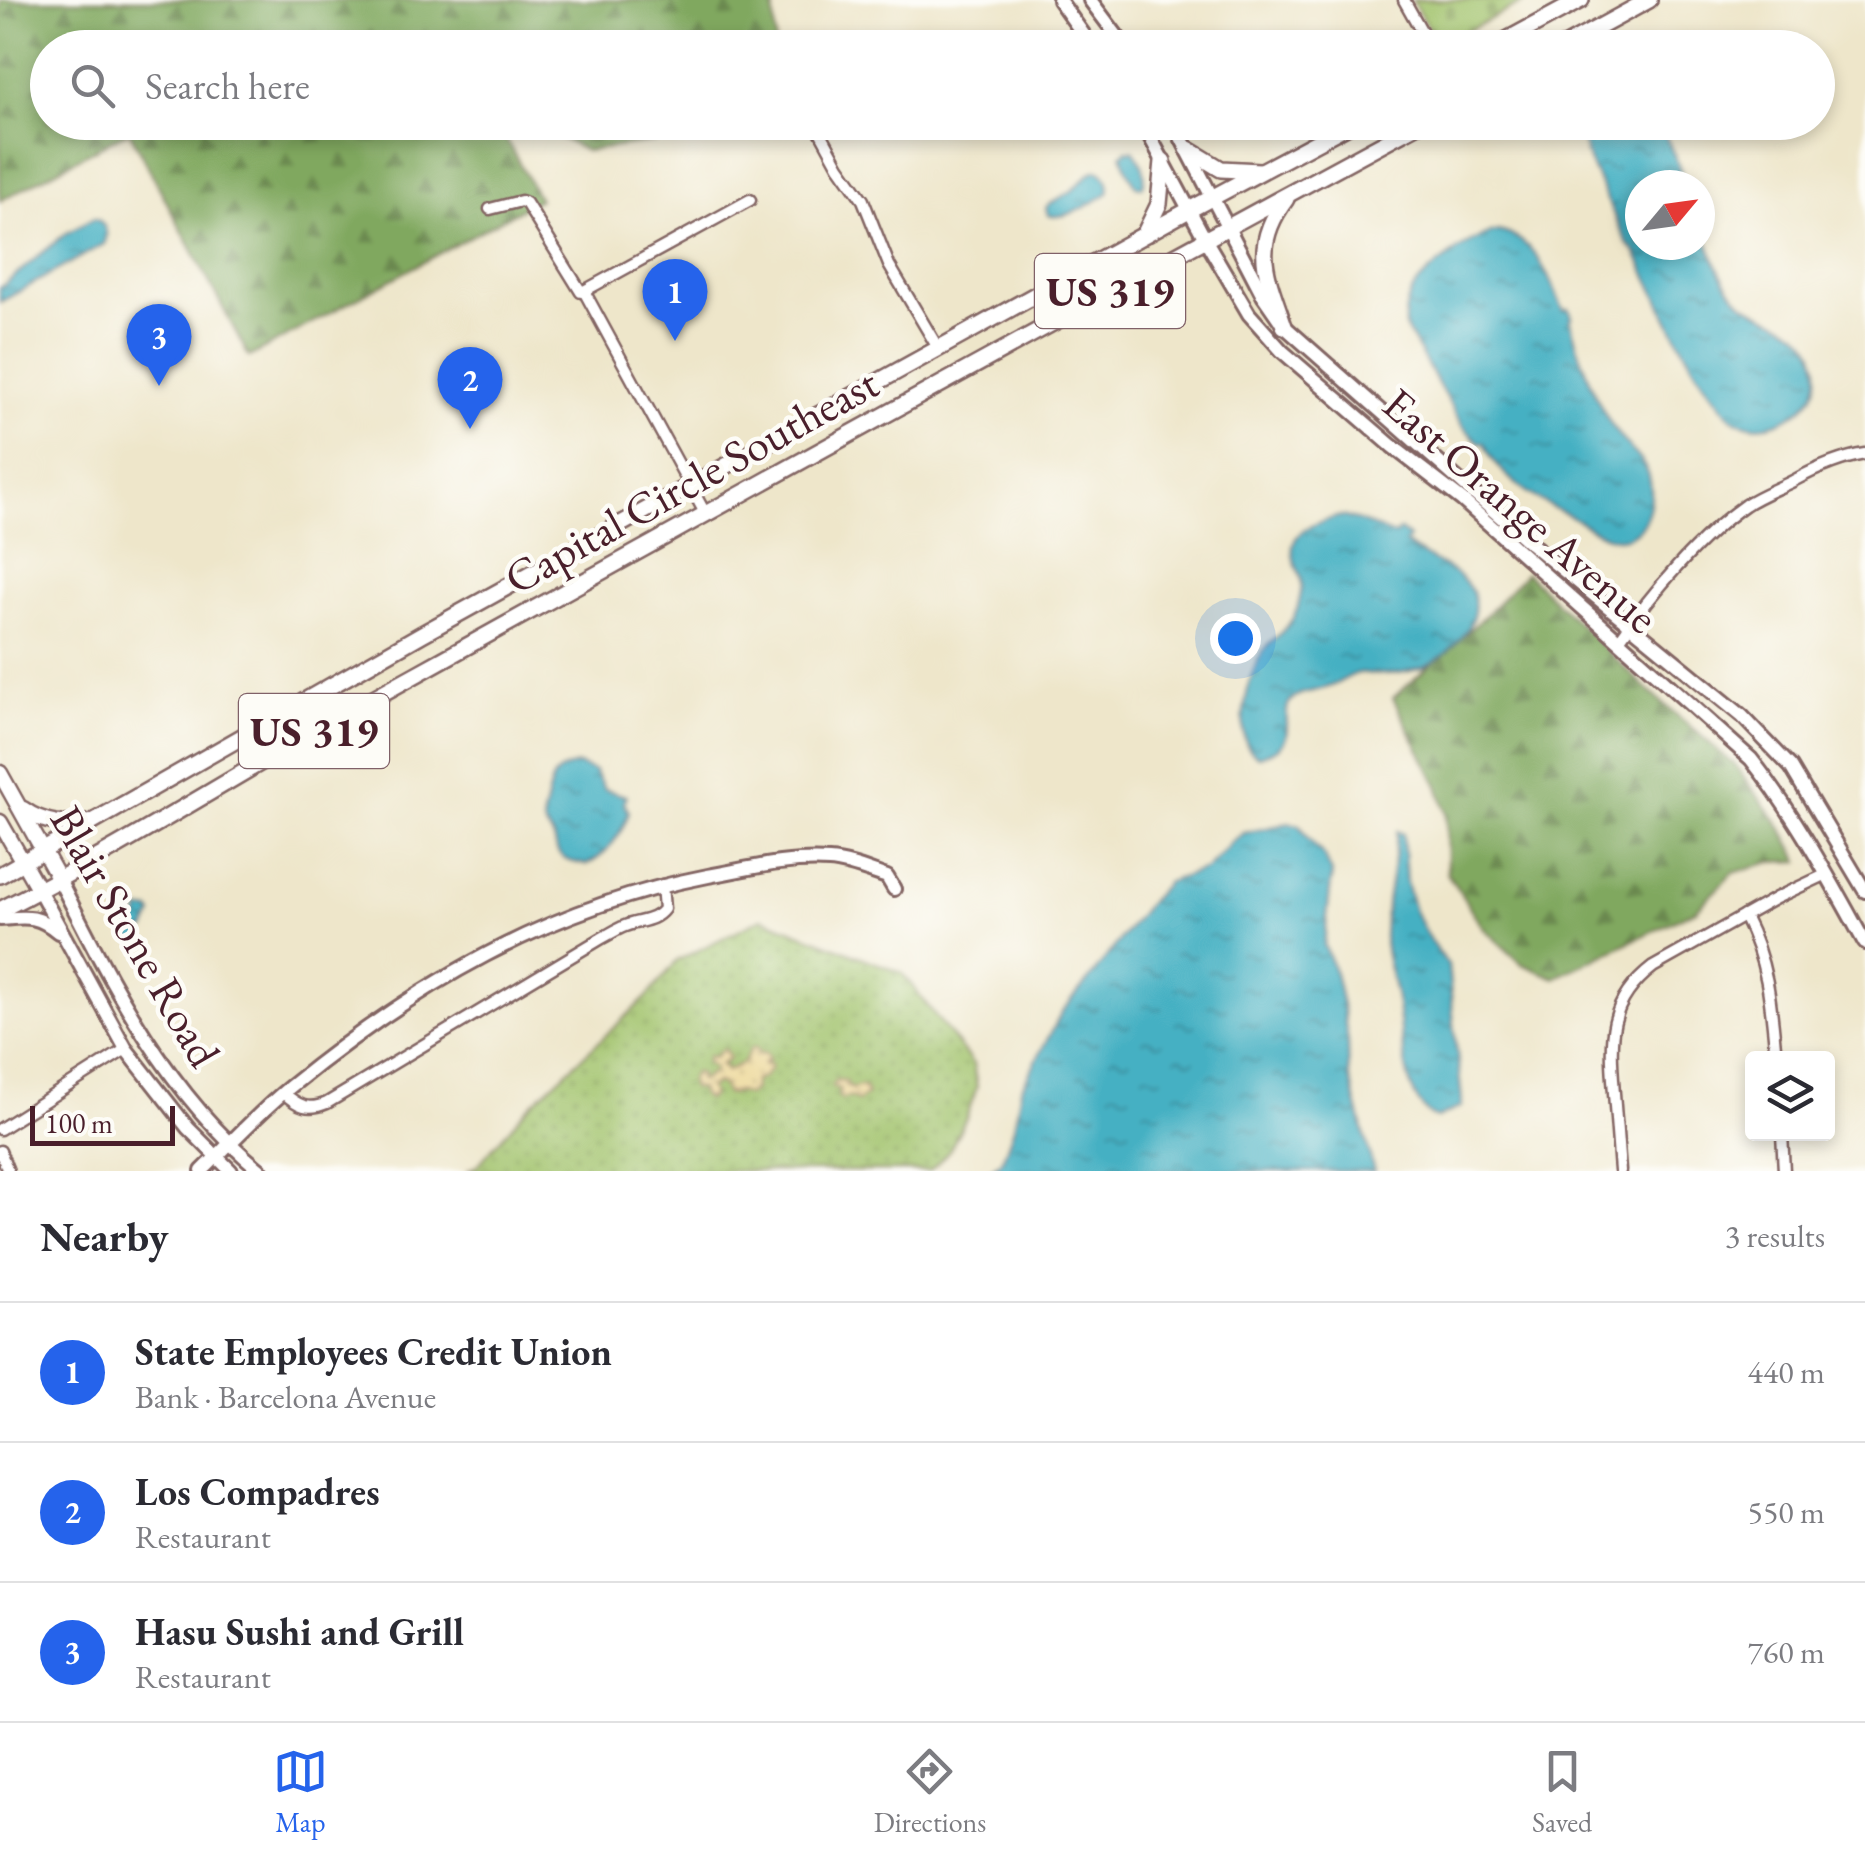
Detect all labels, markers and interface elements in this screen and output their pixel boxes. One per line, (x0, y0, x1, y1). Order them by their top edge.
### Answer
search box (30, 30, 1835, 140)
icon: search (65, 58, 120, 113)
text: Search here (145, 61, 310, 110)
north arrow (1625, 170, 1715, 260)
road number: US 319 (1035, 254, 1185, 328)
pin: 1 (642, 258, 708, 341)
pin: 3 (126, 304, 192, 386)
pin: 2 (438, 346, 502, 429)
street label: Capital Circle Southeast (494, 353, 888, 607)
street label: East Orange Avenue (1371, 375, 1671, 645)
your location (1210, 613, 1261, 664)
road number: US 319 (239, 694, 389, 768)
street label: Blair Stone Road (38, 795, 234, 1077)
map controls (1745, 1051, 1835, 1141)
button: layers (1745, 1051, 1835, 1141)
scale bar (30, 1101, 175, 1146)
text: 100 m (45, 1105, 113, 1141)
text: Nearby (40, 1209, 169, 1264)
text: 3 results (1725, 1215, 1825, 1257)
text: State Employees Credit Union (135, 1327, 612, 1376)
text: 1 (64, 1351, 81, 1393)
text: 440 m (1748, 1351, 1825, 1393)
text: Bank · Barcelona Avenue (135, 1376, 436, 1418)
text: Los Compadres (135, 1467, 380, 1516)
text: 2 (64, 1491, 81, 1533)
text: 550 m (1748, 1491, 1825, 1533)
text: Restaurant (135, 1516, 271, 1558)
text: Hasu Sushi and Grill (135, 1607, 464, 1656)
text: 3 (64, 1631, 81, 1673)
text: 760 m (1748, 1631, 1825, 1673)
text: Restaurant (135, 1656, 271, 1698)
tab: Map (273, 1744, 328, 1840)
tab: Directions (874, 1744, 986, 1840)
tab: Saved (1532, 1744, 1592, 1840)

